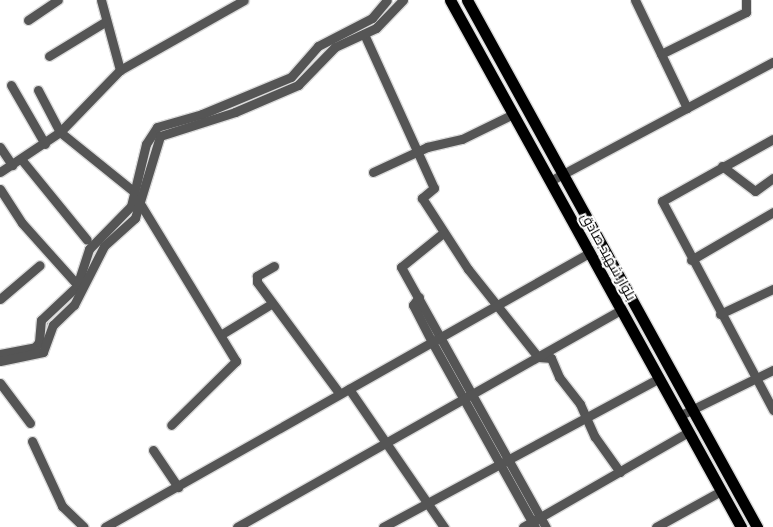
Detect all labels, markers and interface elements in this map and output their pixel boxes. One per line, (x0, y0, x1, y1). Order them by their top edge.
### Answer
street label: بلوار شهید صادق (577, 210, 639, 304)

